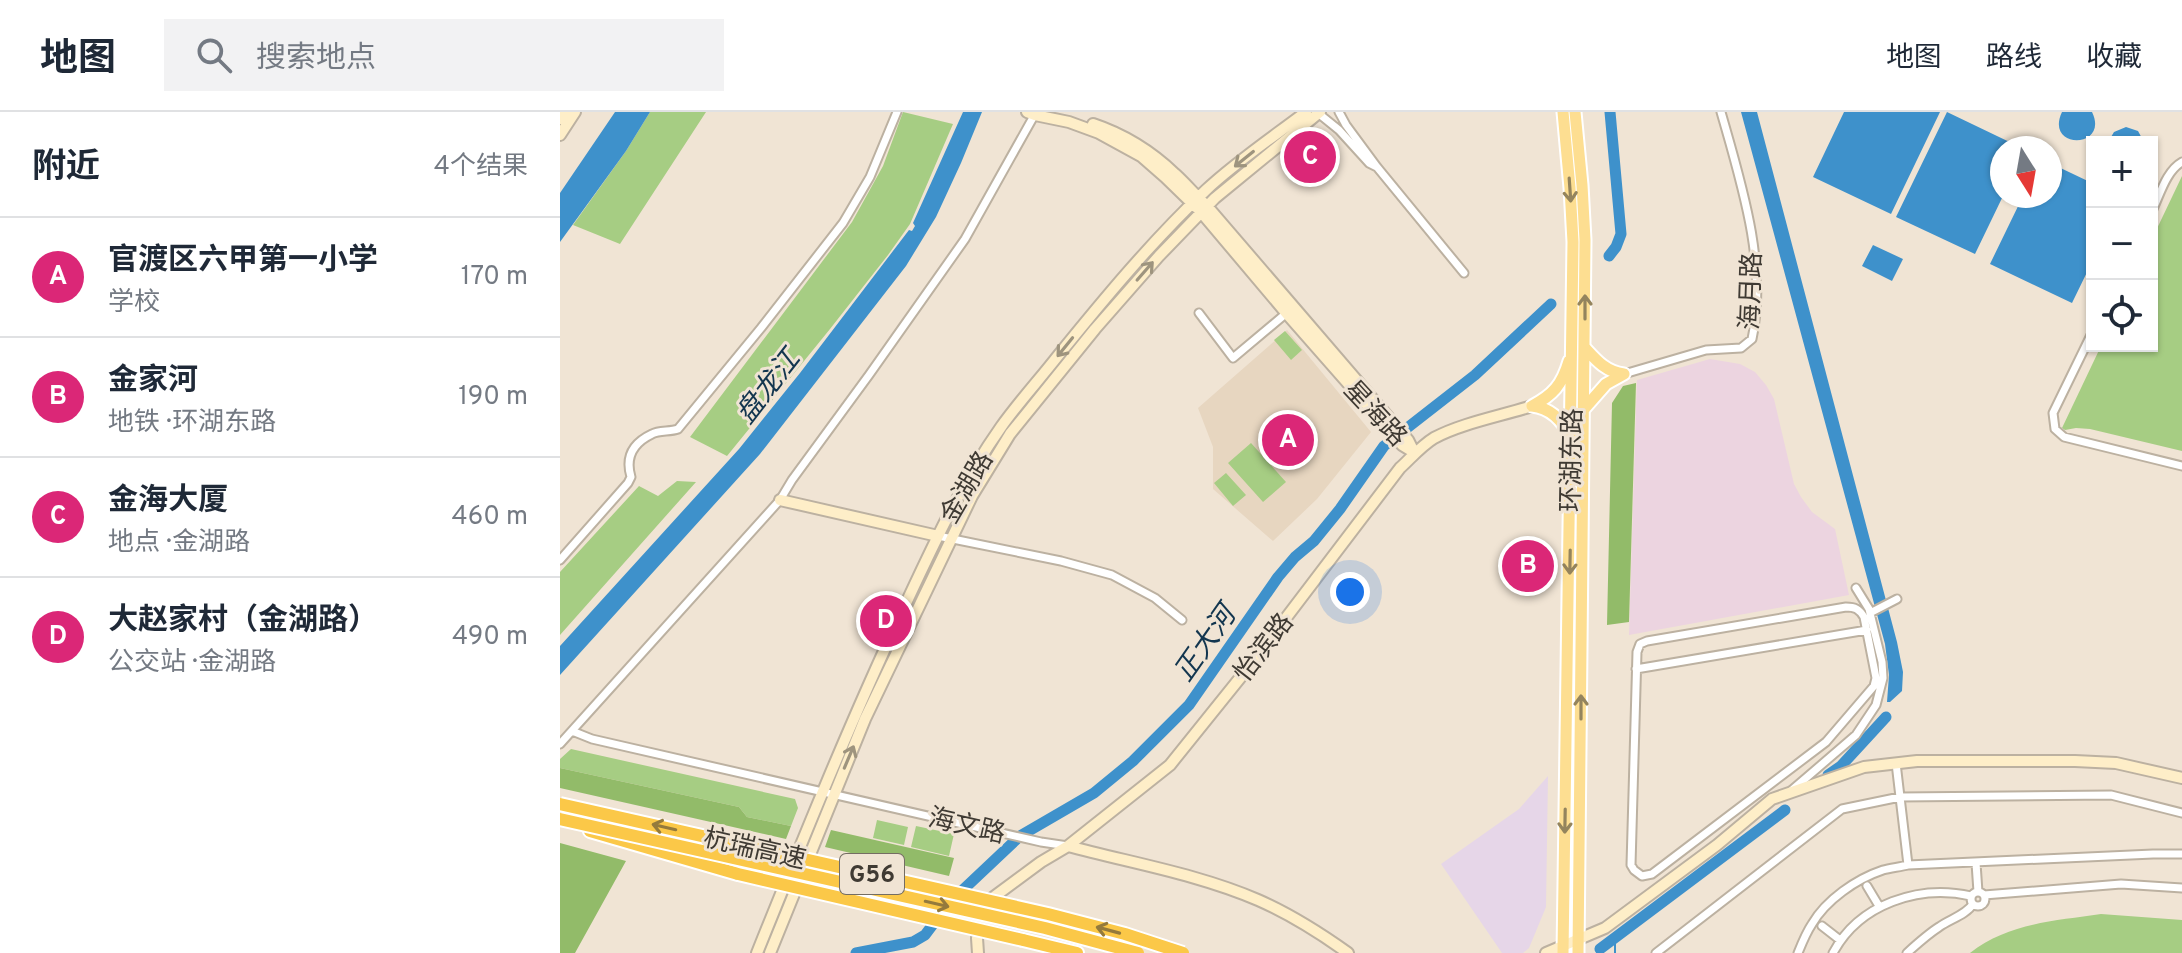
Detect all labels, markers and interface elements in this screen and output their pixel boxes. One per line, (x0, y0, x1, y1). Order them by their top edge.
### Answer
search box (164, 19, 724, 91)
icon: search (192, 33, 236, 77)
text: 地图 (40, 36, 116, 85)
text: 搜索地点 (256, 41, 376, 78)
text: 地图 (1886, 41, 1942, 77)
text: 路线 (1986, 41, 2042, 77)
text: 收藏 (2086, 41, 2142, 77)
pin: C (1284, 127, 1336, 187)
north arrow (1990, 136, 2062, 208)
map controls (2086, 136, 2158, 352)
button: + (2086, 136, 2158, 208)
text: 附近 (32, 147, 100, 190)
one-way arrow (1234, 150, 1255, 168)
text: 4个结果 (434, 151, 528, 184)
one-way arrow (1563, 176, 1578, 203)
button: − (2086, 208, 2158, 280)
text: 官渡区六甲第一小学 (108, 243, 378, 280)
street label: 海月路 (1735, 252, 1770, 331)
text: A (49, 261, 67, 294)
text: 170 m (461, 261, 528, 294)
one-way arrow (1136, 261, 1154, 281)
button: locate (2086, 280, 2158, 352)
text: 学校 (108, 287, 160, 320)
one-way arrow (1577, 294, 1593, 321)
one-way arrow (1057, 336, 1074, 357)
water label: 盘龙江 (729, 341, 811, 432)
text: 金家河 (108, 363, 198, 400)
street label: 星海路 (1336, 375, 1413, 454)
text: B (49, 381, 67, 414)
text: 190 m (458, 381, 528, 414)
text: 地铁 · 环湖东路 (108, 407, 276, 440)
street label: 环湖东路 (1556, 408, 1591, 512)
pin: A (1262, 410, 1314, 470)
street label: 金湖路 (934, 446, 1002, 530)
text: 金海大厦 (108, 483, 228, 520)
text: C (50, 501, 66, 534)
text: 460 m (452, 501, 528, 534)
text: 地点 · 金湖路 (108, 527, 250, 560)
pin: B (1502, 536, 1554, 596)
one-way arrow (1562, 548, 1578, 575)
your location (1330, 572, 1370, 612)
pin: D (860, 591, 912, 651)
water label: 正大河 (1168, 596, 1248, 689)
text: 大赵家村（金湖路） (108, 603, 378, 640)
street label: 怡滨路 (1228, 608, 1302, 689)
text: D (49, 621, 67, 654)
text: 490 m (452, 621, 528, 654)
text: 公交站 · 金湖路 (108, 647, 276, 680)
one-way arrow (1573, 694, 1589, 721)
one-way arrow (843, 745, 857, 770)
street label: 海文路 (925, 803, 1008, 852)
one-way arrow (1558, 807, 1573, 834)
one-way arrow (651, 819, 677, 834)
street label: 杭瑞高速 (700, 823, 809, 878)
road number: G56 (840, 854, 904, 894)
one-way arrow (923, 897, 949, 912)
one-way arrow (1096, 921, 1122, 936)

